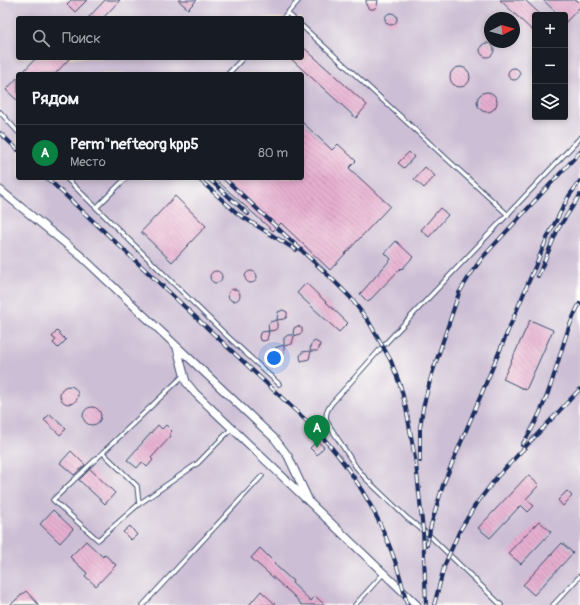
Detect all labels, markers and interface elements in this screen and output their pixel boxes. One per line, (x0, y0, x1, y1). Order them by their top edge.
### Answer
north arrow (484, 12, 520, 48)
map controls (532, 12, 568, 120)
button: + (532, 12, 568, 48)
search box (16, 16, 304, 60)
icon: search (30, 27, 52, 49)
text: Поиск (62, 29, 101, 48)
button: − (532, 48, 568, 84)
button: layers (532, 84, 568, 120)
text: Рядом (32, 88, 79, 109)
text: Perm"nefteorg kpp5 (70, 135, 199, 154)
text: A (41, 145, 49, 161)
text: 80 m (258, 145, 288, 161)
text: Место (70, 154, 106, 170)
your location (264, 348, 284, 368)
pin: A (304, 415, 330, 448)

